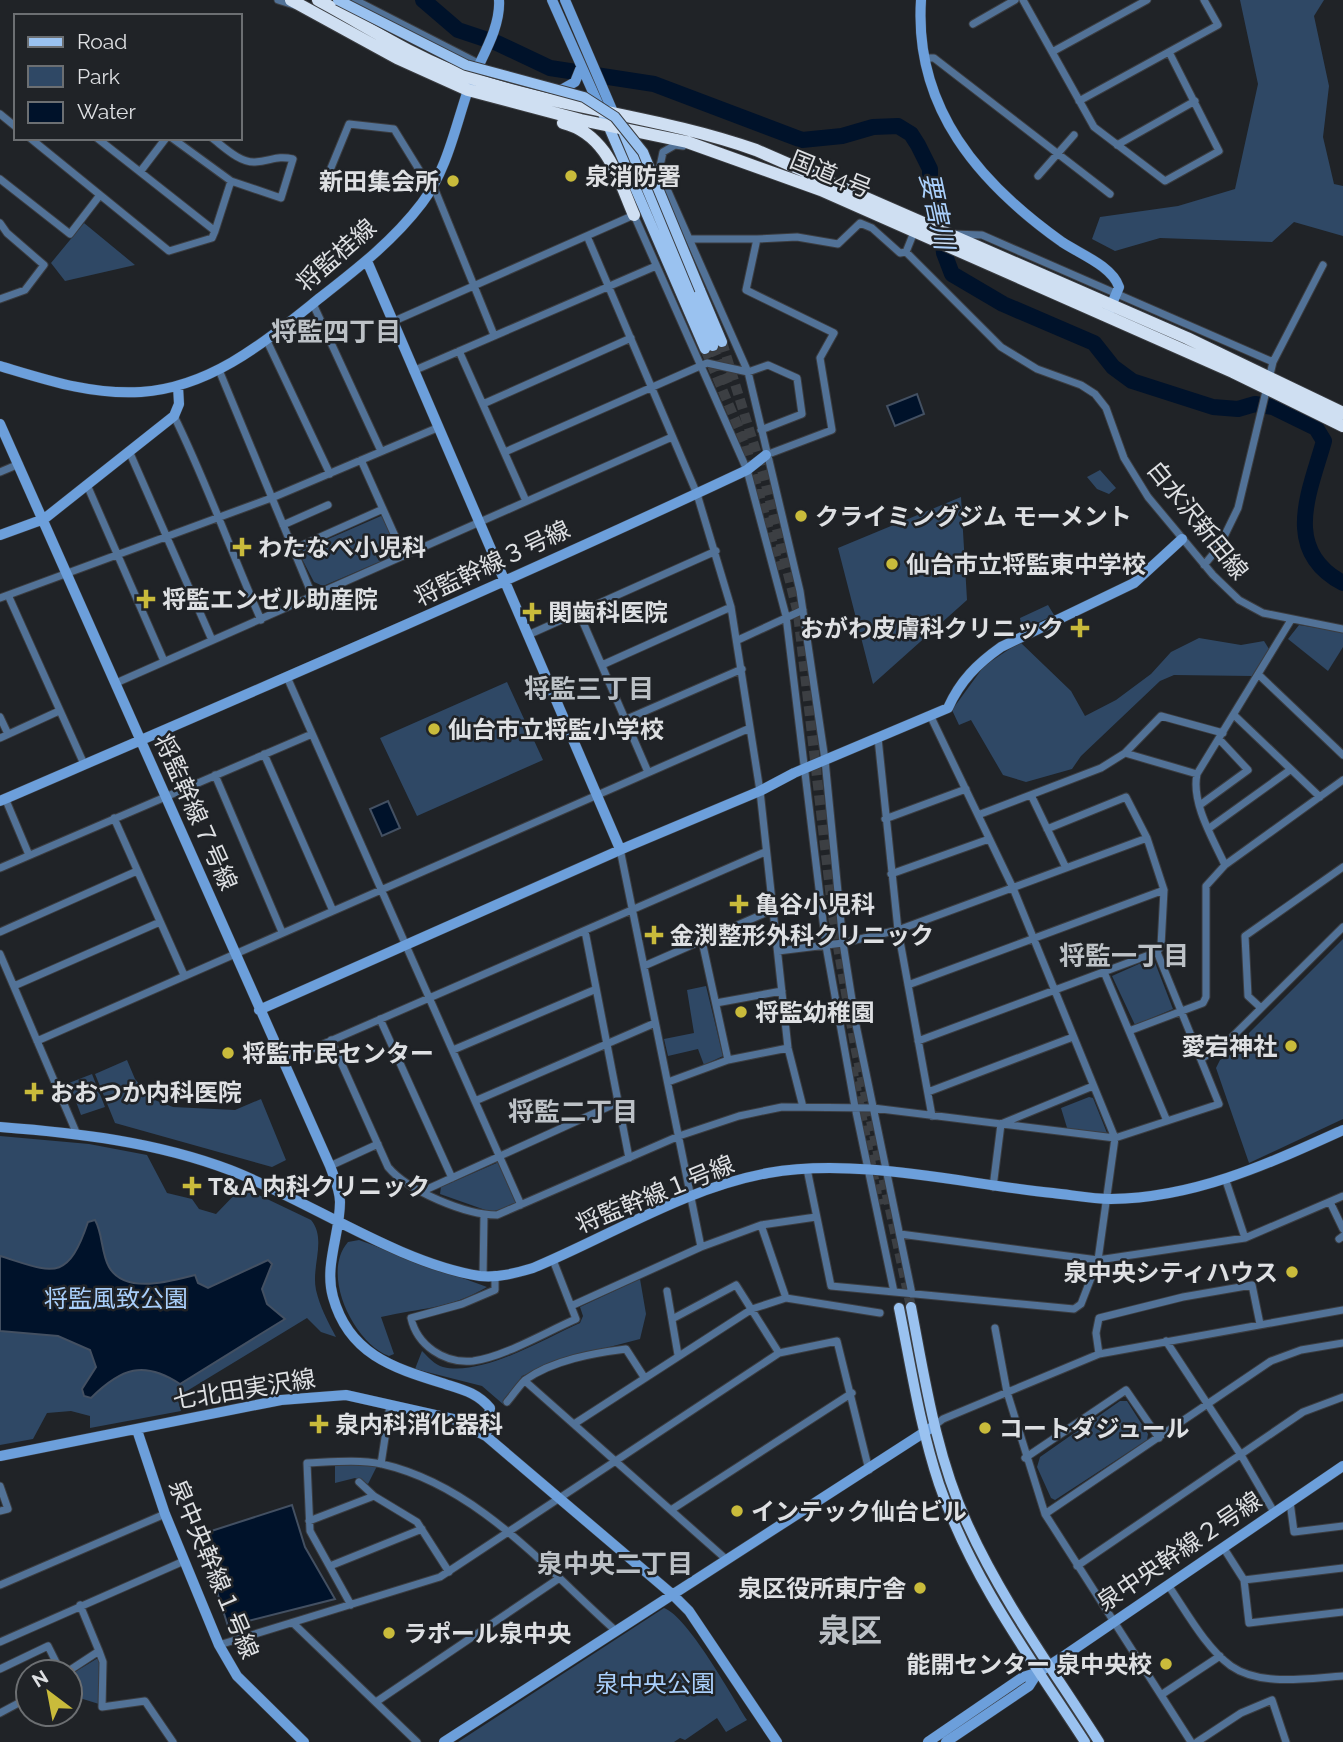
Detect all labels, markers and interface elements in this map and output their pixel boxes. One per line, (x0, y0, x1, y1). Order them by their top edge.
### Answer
legend (14, 14, 242, 140)
text: Road (77, 29, 127, 54)
text: Park (77, 64, 120, 89)
text: Water (77, 99, 136, 124)
street label: 国道4号 (786, 145, 876, 203)
place label: 泉消防署 (585, 162, 681, 191)
place label: 新田集会所 (319, 167, 439, 196)
marker: 泉消防署 (563, 168, 579, 184)
water label: 要害川 (914, 170, 960, 255)
marker: 新田集会所 (445, 173, 461, 189)
street label: 将監桂線 (290, 213, 382, 297)
district label: 将監四丁目 (271, 317, 401, 347)
street label: 白水沢新田線 (1141, 455, 1255, 585)
place label: クライミングジム モーメント (815, 502, 1132, 531)
marker: クライミングジム モーメント (793, 508, 809, 524)
street label: 将監幹線３号線 (410, 514, 574, 612)
place label: わたなべ小児科 (258, 533, 426, 562)
marker: わたなべ小児科 (232, 537, 252, 557)
place label: 仙台市立将監東中学校 (906, 550, 1146, 579)
marker: 仙台市立将監東中学校 (884, 556, 900, 572)
place label: 将監エンゼル助産院 (162, 585, 378, 614)
marker: 将監エンゼル助産院 (136, 589, 156, 609)
place label: 関歯科医院 (548, 598, 668, 627)
marker: 関歯科医院 (522, 602, 542, 622)
place label: おがわ皮膚科クリニック (800, 614, 1064, 643)
marker: おがわ皮膚科クリニック (1070, 618, 1090, 638)
district label: 将監三丁目 (524, 674, 654, 704)
place label: 仙台市立将監小学校 (448, 715, 664, 744)
marker: 仙台市立将監小学校 (426, 721, 442, 737)
street label: 将監幹線７号線 (149, 729, 243, 895)
place label: 亀谷小児科 (755, 890, 875, 919)
marker: 亀谷小児科 (729, 894, 749, 914)
place label: 金渕整形外科クリニック (670, 921, 934, 950)
marker: 金渕整形外科クリニック (644, 925, 664, 945)
district label: 将監一丁目 (1059, 941, 1189, 971)
place label: 将監幼稚園 (755, 998, 875, 1027)
marker: 将監幼稚園 (733, 1004, 749, 1020)
place label: 愛宕神社 (1181, 1032, 1277, 1061)
marker: 愛宕神社 (1283, 1038, 1299, 1054)
place label: 将監市民センター (242, 1039, 434, 1068)
marker: 将監市民センター (220, 1045, 236, 1061)
place label: おおつか内科医院 (50, 1078, 242, 1107)
marker: おおつか内科医院 (24, 1082, 44, 1102)
district label: 将監二丁目 (508, 1097, 638, 1127)
street label: 将監幹線１号線 (572, 1149, 738, 1239)
place label: T&A 内科クリニック (208, 1172, 430, 1201)
marker: T&A 内科クリニック (182, 1176, 202, 1196)
place label: 泉中央シティハウス (1063, 1258, 1278, 1287)
marker: 泉中央シティハウス (1284, 1264, 1300, 1280)
park label: 将監風致公園 (44, 1284, 188, 1313)
street label: 七北田実沢線 (171, 1363, 317, 1415)
place label: 泉内科消化器科 (335, 1410, 503, 1439)
marker: 泉内科消化器科 (309, 1414, 329, 1434)
place label: コートダジュール (999, 1414, 1190, 1443)
marker: コートダジュール (977, 1420, 993, 1436)
street label: 泉中央幹線１号線 (163, 1475, 265, 1663)
street label: 泉中央幹線２号線 (1091, 1485, 1267, 1617)
place label: インテック仙台ビル (751, 1497, 967, 1526)
marker: インテック仙台ビル (729, 1503, 745, 1519)
district label: 泉中央二丁目 (537, 1549, 693, 1579)
place label: 泉区役所東庁舎 (738, 1574, 906, 1603)
marker: 泉区役所東庁舎 (912, 1580, 928, 1596)
district label: 泉区 (818, 1612, 882, 1649)
place label: ラポール泉中央 (403, 1619, 571, 1648)
marker: ラポール泉中央 (381, 1625, 397, 1641)
place label: 能開センター 泉中央校 (906, 1650, 1152, 1679)
marker: 能開センター 泉中央校 (1158, 1656, 1174, 1672)
north arrow (14, 1658, 84, 1728)
text: N (28, 1665, 52, 1692)
park label: 泉中央公園 (595, 1669, 715, 1698)

